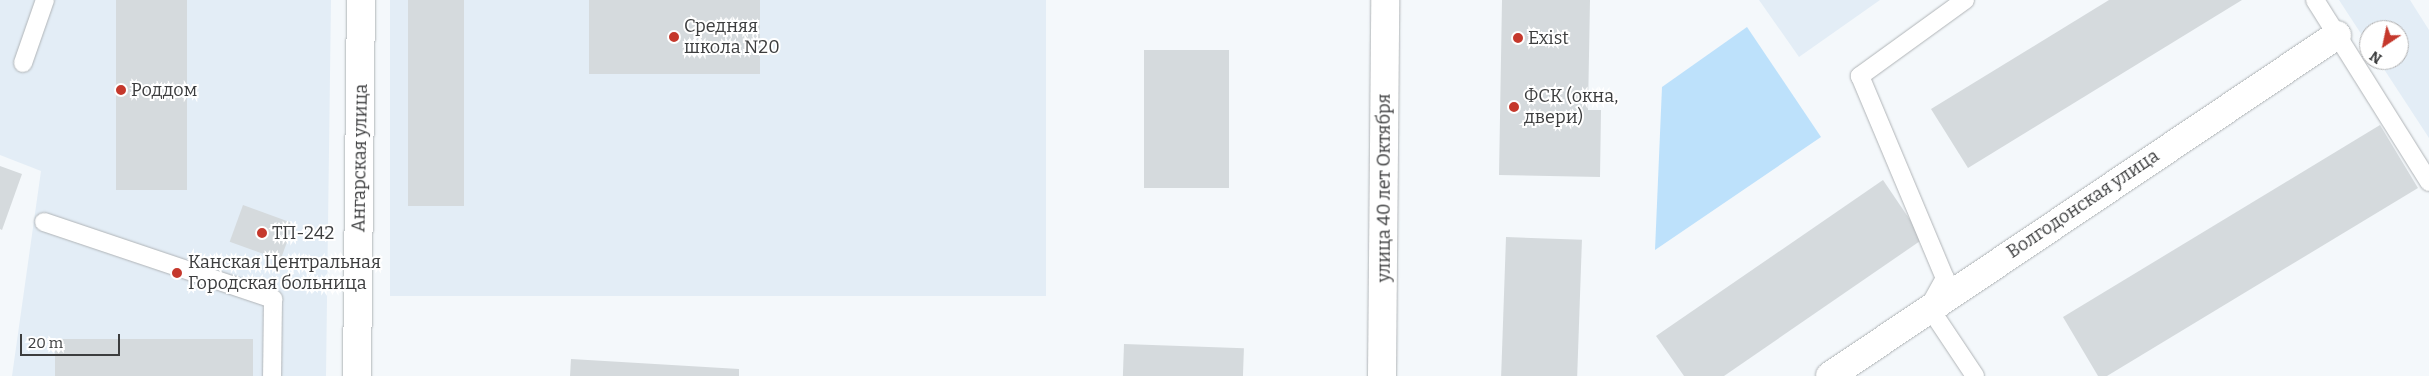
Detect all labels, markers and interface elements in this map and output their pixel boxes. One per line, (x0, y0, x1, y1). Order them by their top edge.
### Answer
place label: Средняя школа N20 (684, 16, 780, 58)
north arrow (2359, 20, 2409, 70)
place label: Exist (1528, 27, 1569, 49)
marker: Средняя школа N20 (668, 31, 680, 43)
marker: Exist (1512, 32, 1524, 44)
text: N (2367, 47, 2385, 67)
place label: Роддом (131, 79, 197, 101)
marker: Роддом (115, 84, 127, 96)
street label: Ангарская улица (348, 84, 372, 232)
place label: ФСК (окна, двери) (1524, 86, 1618, 128)
street label: улица 40 лет Октября (1373, 94, 1395, 282)
marker: ФСК (окна, двери) (1508, 101, 1520, 113)
street label: Волгодонская улица (2003, 145, 2163, 263)
place label: ТП-242 (272, 222, 334, 244)
marker: ТП-242 (256, 227, 268, 239)
place label: Канская Центральная Городская больница (188, 252, 381, 294)
marker: Канская Центральная Городская больница (170, 266, 184, 280)
scale bar (22, 324, 122, 356)
text: 20 m (28, 334, 63, 352)

